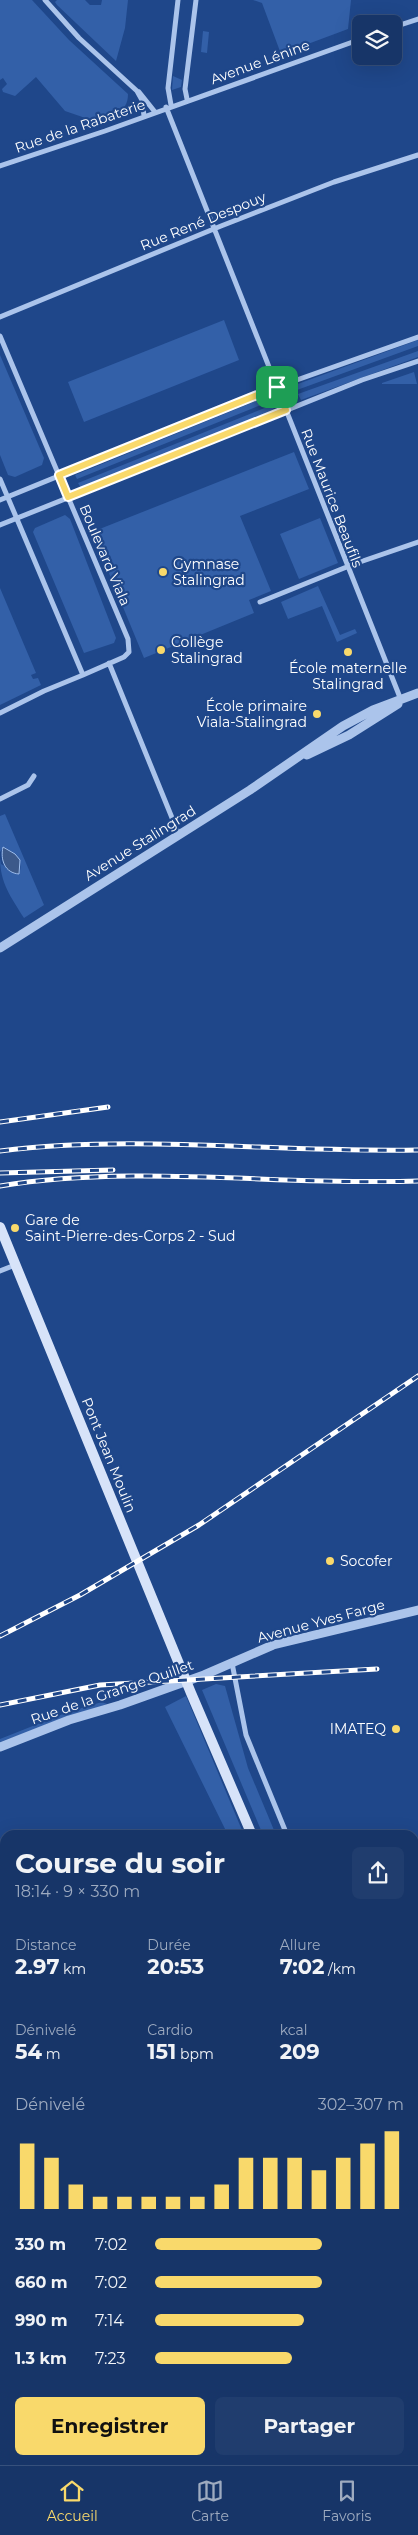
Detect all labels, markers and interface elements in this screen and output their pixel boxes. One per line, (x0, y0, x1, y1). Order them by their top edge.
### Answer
map controls (352, 15, 402, 65)
button: layers (352, 15, 402, 65)
street label: Avenue Lénine (208, 36, 312, 88)
street label: Rue de la Rabaterie (12, 95, 148, 157)
street label: Rue René Despouy (138, 187, 269, 254)
pin (256, 366, 298, 408)
icon: arrive (263, 373, 291, 401)
street label: Rue Maurice Beaufils (297, 426, 367, 570)
street label: Boulevard Viala (76, 502, 134, 608)
place label: Gymnase Stalingrad (173, 555, 245, 589)
marker: Gymnase Stalingrad (157, 566, 169, 578)
place label: Collège Stalingrad (171, 633, 243, 667)
marker: Collège Stalingrad (155, 644, 167, 656)
marker: École maternelle Stalingrad (342, 646, 354, 658)
place label: École maternelle Stalingrad (289, 659, 407, 693)
place label: École primaire Viala-Stalingrad (197, 697, 307, 731)
marker: École primaire Viala-Stalingrad (311, 708, 323, 720)
street label: Avenue Stalingrad (81, 801, 199, 885)
place label: Gare de Saint-Pierre-des-Corps 2 - Sud (25, 1211, 236, 1245)
marker: Gare de Saint-Pierre-des-Corps 2 - Sud (9, 1222, 21, 1234)
street label: Pont Jean Moulin (78, 1395, 140, 1515)
place label: Socofer (340, 1552, 393, 1570)
marker: Socofer (324, 1555, 336, 1567)
street label: Avenue Yves Farge (255, 1595, 387, 1647)
street label: Rue de la Grange Quillet (28, 1656, 196, 1728)
place label: IMATEQ (330, 1720, 386, 1738)
marker: IMATEQ (390, 1723, 402, 1735)
text: Course du soir (15, 1846, 225, 1880)
button: share (352, 1847, 404, 1899)
text: 18:14 · 9 × 330 m (15, 1882, 140, 1901)
text: Distance (15, 1936, 77, 1954)
text: Durée (147, 1936, 191, 1954)
text: Allure (280, 1936, 321, 1954)
text: 2.97 (15, 1954, 59, 1979)
text: 20:53 (147, 1954, 204, 1979)
text: 7:02 (280, 1954, 324, 1979)
text: km (59, 1960, 86, 1978)
text: /km (324, 1960, 356, 1978)
text: Dénivelé (15, 2021, 76, 2039)
text: Cardio (147, 2021, 193, 2039)
text: kcal (280, 2021, 308, 2039)
text: 54 (15, 2039, 42, 2064)
text: 151 (147, 2039, 176, 2064)
text: 209 (280, 2039, 320, 2064)
text: m (42, 2045, 61, 2063)
text: bpm (176, 2045, 214, 2063)
text: Dénivelé (15, 2095, 85, 2114)
text: 302–307 m (318, 2095, 404, 2114)
text: 330 m (15, 2235, 66, 2254)
text: 7:02 (95, 2235, 127, 2254)
text: 660 m (15, 2273, 68, 2292)
text: 7:02 (95, 2273, 127, 2292)
text: 990 m (15, 2311, 68, 2330)
text: 7:14 (95, 2311, 124, 2330)
text: 1.3 km (15, 2349, 67, 2368)
text: 7:23 (95, 2349, 126, 2368)
button: Enregistrer (15, 2397, 205, 2455)
button: Partager (215, 2397, 404, 2455)
tab: Accueil (47, 2477, 98, 2525)
tab: Carte (191, 2477, 229, 2525)
tab: Favoris (322, 2477, 371, 2525)

